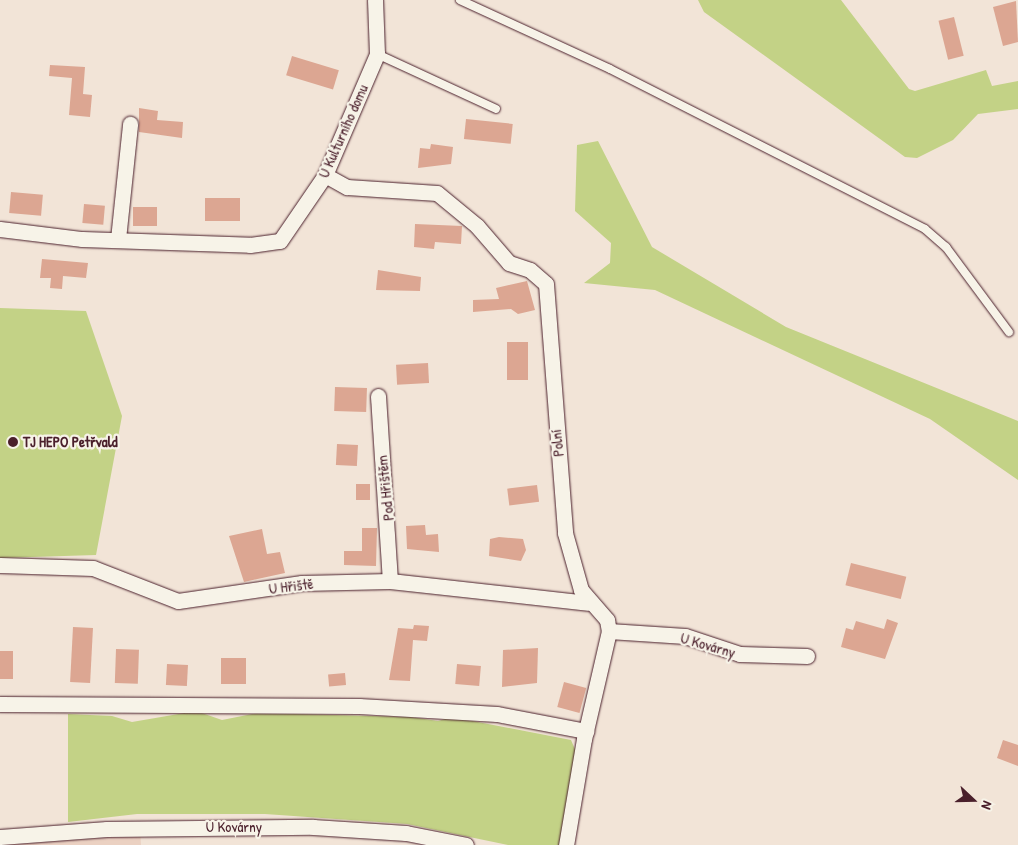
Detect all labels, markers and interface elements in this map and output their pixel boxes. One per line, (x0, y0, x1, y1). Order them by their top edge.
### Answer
street label: U Kulturního domu (314, 81, 372, 181)
street label: Polní (547, 428, 567, 458)
place label: TJ HEPO Petřvald (23, 433, 118, 451)
marker: TJ HEPO Petřvald (7, 436, 19, 448)
street label: Pod Hřištěm (373, 454, 397, 522)
street label: U Hřiště (268, 574, 314, 598)
street label: U Kovárny (678, 629, 738, 661)
north arrow (948, 775, 998, 825)
text: N (977, 799, 998, 812)
street label: U Kovárny (206, 818, 262, 836)

